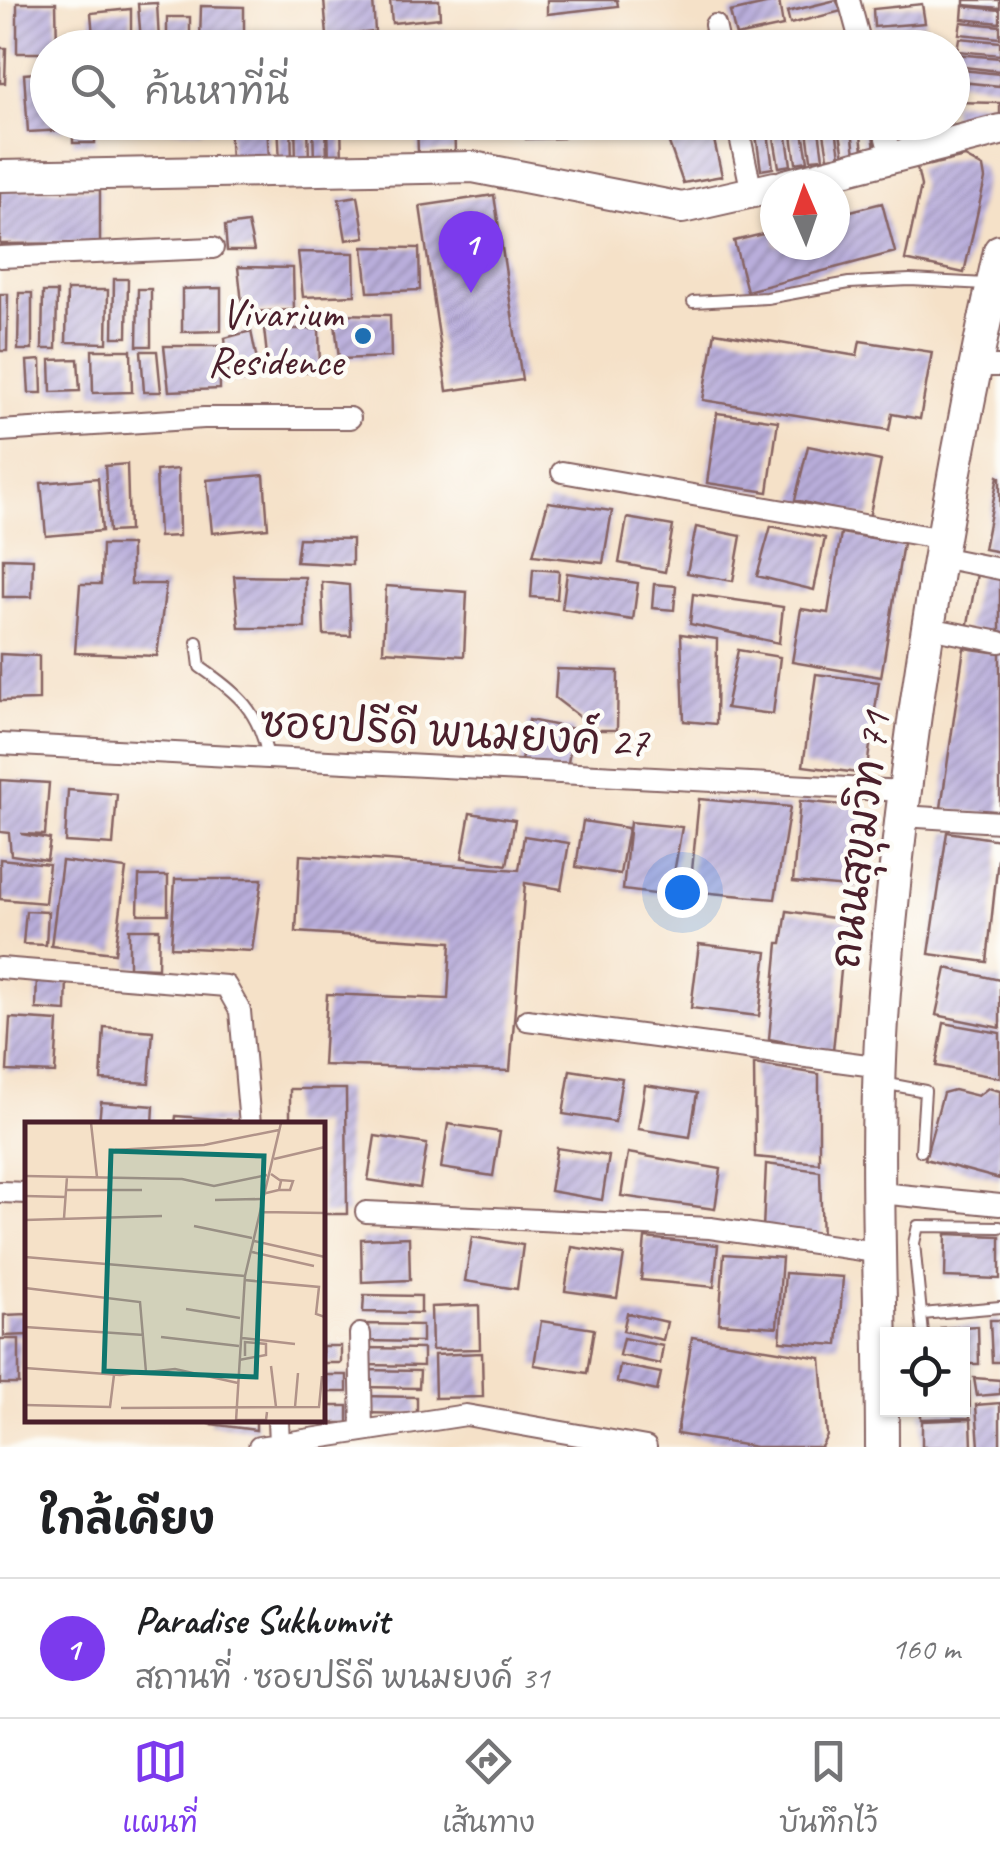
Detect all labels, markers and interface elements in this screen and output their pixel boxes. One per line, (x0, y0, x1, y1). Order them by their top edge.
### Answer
search box (30, 30, 970, 140)
icon: search (65, 58, 120, 113)
text: ค้นหาที่นี่ (145, 68, 289, 115)
north arrow (760, 170, 850, 260)
pin: 1 (438, 210, 504, 293)
place label: Vivarium Residence (207, 287, 346, 388)
marker: Vivarium Residence (352, 325, 374, 347)
street label: ซอยปรีดี พนมยงค์ 27 (258, 694, 652, 769)
street label: ถนนสุขุมวิท 71 (818, 707, 907, 972)
your location (657, 867, 708, 918)
inset map (25, 1122, 325, 1422)
map controls (880, 1327, 970, 1417)
button: locate (880, 1327, 970, 1417)
text: ใกล้เคียง (40, 1493, 215, 1546)
text: Paradise Sukhumvit (135, 1597, 389, 1644)
text: 1 (65, 1628, 80, 1669)
text: 160 m (891, 1628, 960, 1669)
text: สถานที่ · ซอยปรีดี พนมยงค์ 31 (135, 1657, 549, 1698)
tab: แผนที่ (122, 1734, 198, 1843)
tab: เส้นทาง (442, 1734, 535, 1843)
tab: บันทึกไว้ (779, 1734, 878, 1843)

